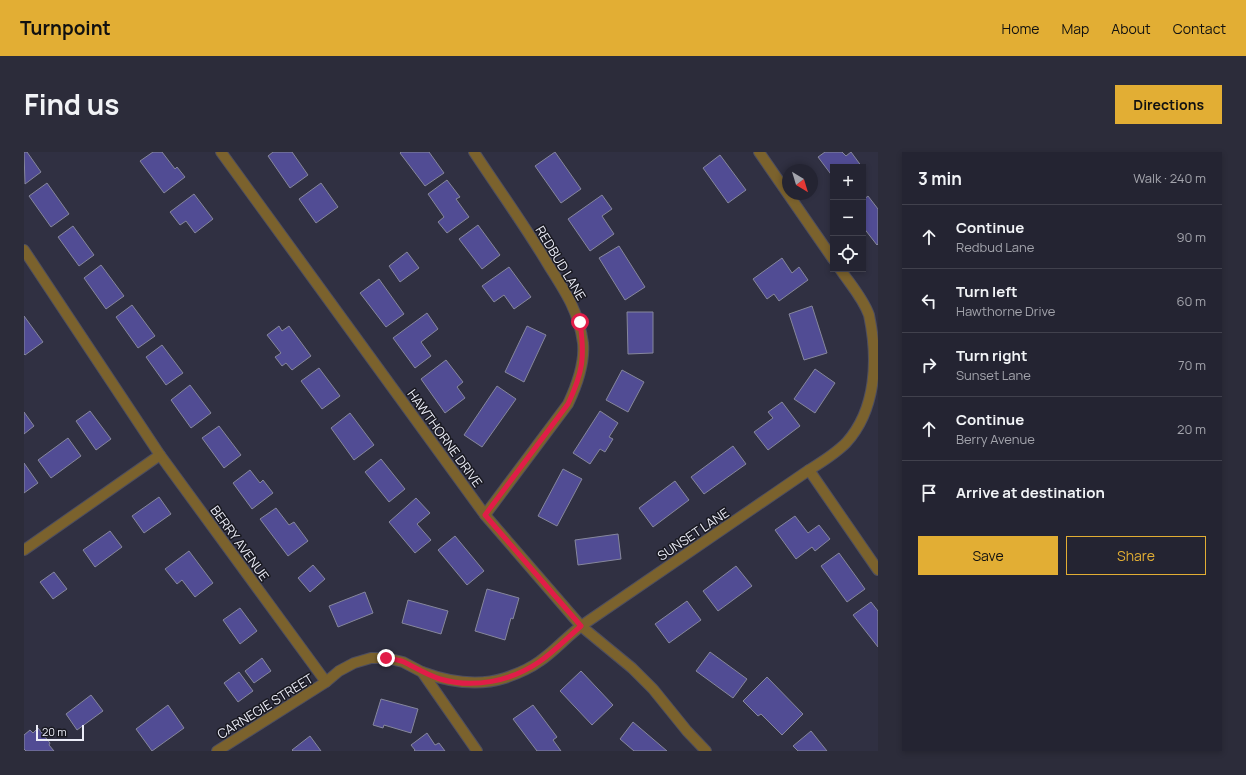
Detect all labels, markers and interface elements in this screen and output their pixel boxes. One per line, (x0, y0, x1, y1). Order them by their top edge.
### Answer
text: Turnpoint (20, 15, 111, 41)
text: Home (1002, 19, 1039, 38)
text: Map (1061, 19, 1089, 38)
text: About (1111, 19, 1151, 38)
text: Contact (1173, 19, 1226, 38)
text: Find us (24, 85, 119, 123)
button: Directions (1115, 85, 1222, 124)
north arrow (782, 164, 818, 200)
map controls (830, 164, 866, 272)
button: + (830, 164, 866, 200)
text: 3 min (918, 167, 962, 190)
text: Walk · 240 m (1133, 169, 1206, 187)
button: − (830, 200, 866, 236)
text: Continue (956, 217, 1024, 238)
street label: REDBUD LANE (532, 222, 590, 304)
icon: ahead (918, 226, 940, 248)
text: 90 m (1176, 228, 1206, 246)
button: locate (830, 236, 866, 272)
text: Redbud Lane (956, 238, 1034, 256)
text: Turn left (956, 281, 1018, 302)
icon: left (918, 290, 940, 312)
text: 60 m (1176, 292, 1206, 310)
text: Hawthorne Drive (956, 302, 1055, 320)
route start (571, 313, 589, 331)
text: Turn right (956, 345, 1027, 366)
icon: right (918, 354, 940, 376)
text: 70 m (1178, 356, 1206, 374)
text: Sunset Lane (956, 366, 1031, 384)
street label: HAWTHORNE DRIVE (403, 385, 487, 491)
text: Continue (956, 409, 1024, 430)
icon: ahead (918, 418, 940, 440)
text: 20 m (1177, 420, 1206, 438)
text: Berry Avenue (956, 430, 1035, 448)
icon: arrive (918, 482, 940, 504)
text: Arrive at destination (956, 482, 1105, 503)
street label: BERRY AVENUE (207, 502, 273, 584)
street label: SUNSET LANE (654, 503, 732, 565)
button: Save (918, 536, 1058, 575)
button: Share (1066, 536, 1206, 575)
route end (377, 649, 395, 667)
street label: CARNEGIE STREET (214, 669, 317, 743)
scale bar (36, 723, 84, 742)
text: 20 m (42, 724, 67, 739)

